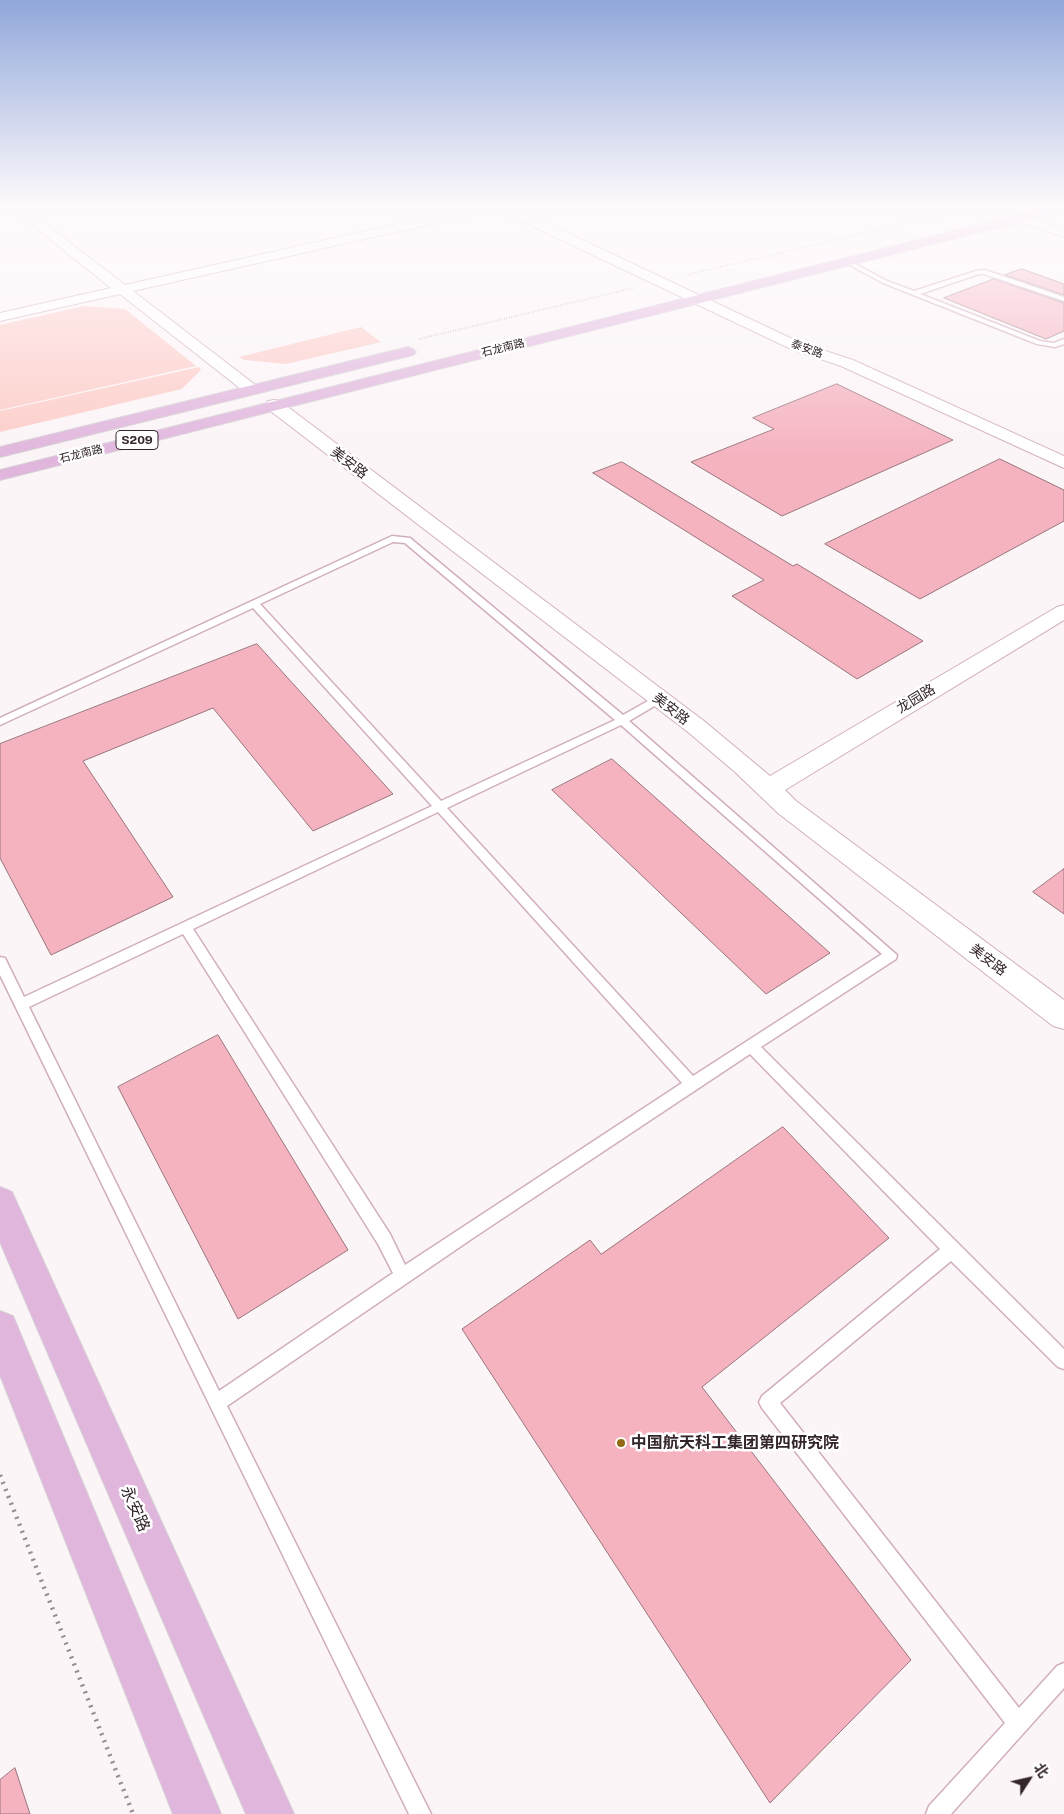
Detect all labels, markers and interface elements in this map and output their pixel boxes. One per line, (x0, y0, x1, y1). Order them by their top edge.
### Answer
street label: 石龙南路 (480, 336, 526, 360)
street label: 泰安路 (789, 337, 825, 361)
road number: S209 (116, 430, 158, 450)
street label: 石龙南路 (58, 442, 104, 466)
street label: 美安路 (327, 444, 371, 482)
street label: 龙园路 (894, 681, 938, 717)
street label: 美安路 (649, 689, 693, 729)
street label: 美安路 (966, 941, 1010, 979)
place label: 中国航天科工集团第四研究院 (631, 1433, 839, 1453)
marker: 中国航天科工集团第四研究院 (615, 1437, 627, 1449)
street label: 永安路 (116, 1483, 154, 1535)
north arrow (1004, 1754, 1054, 1804)
text: 北 (1031, 1760, 1052, 1781)

